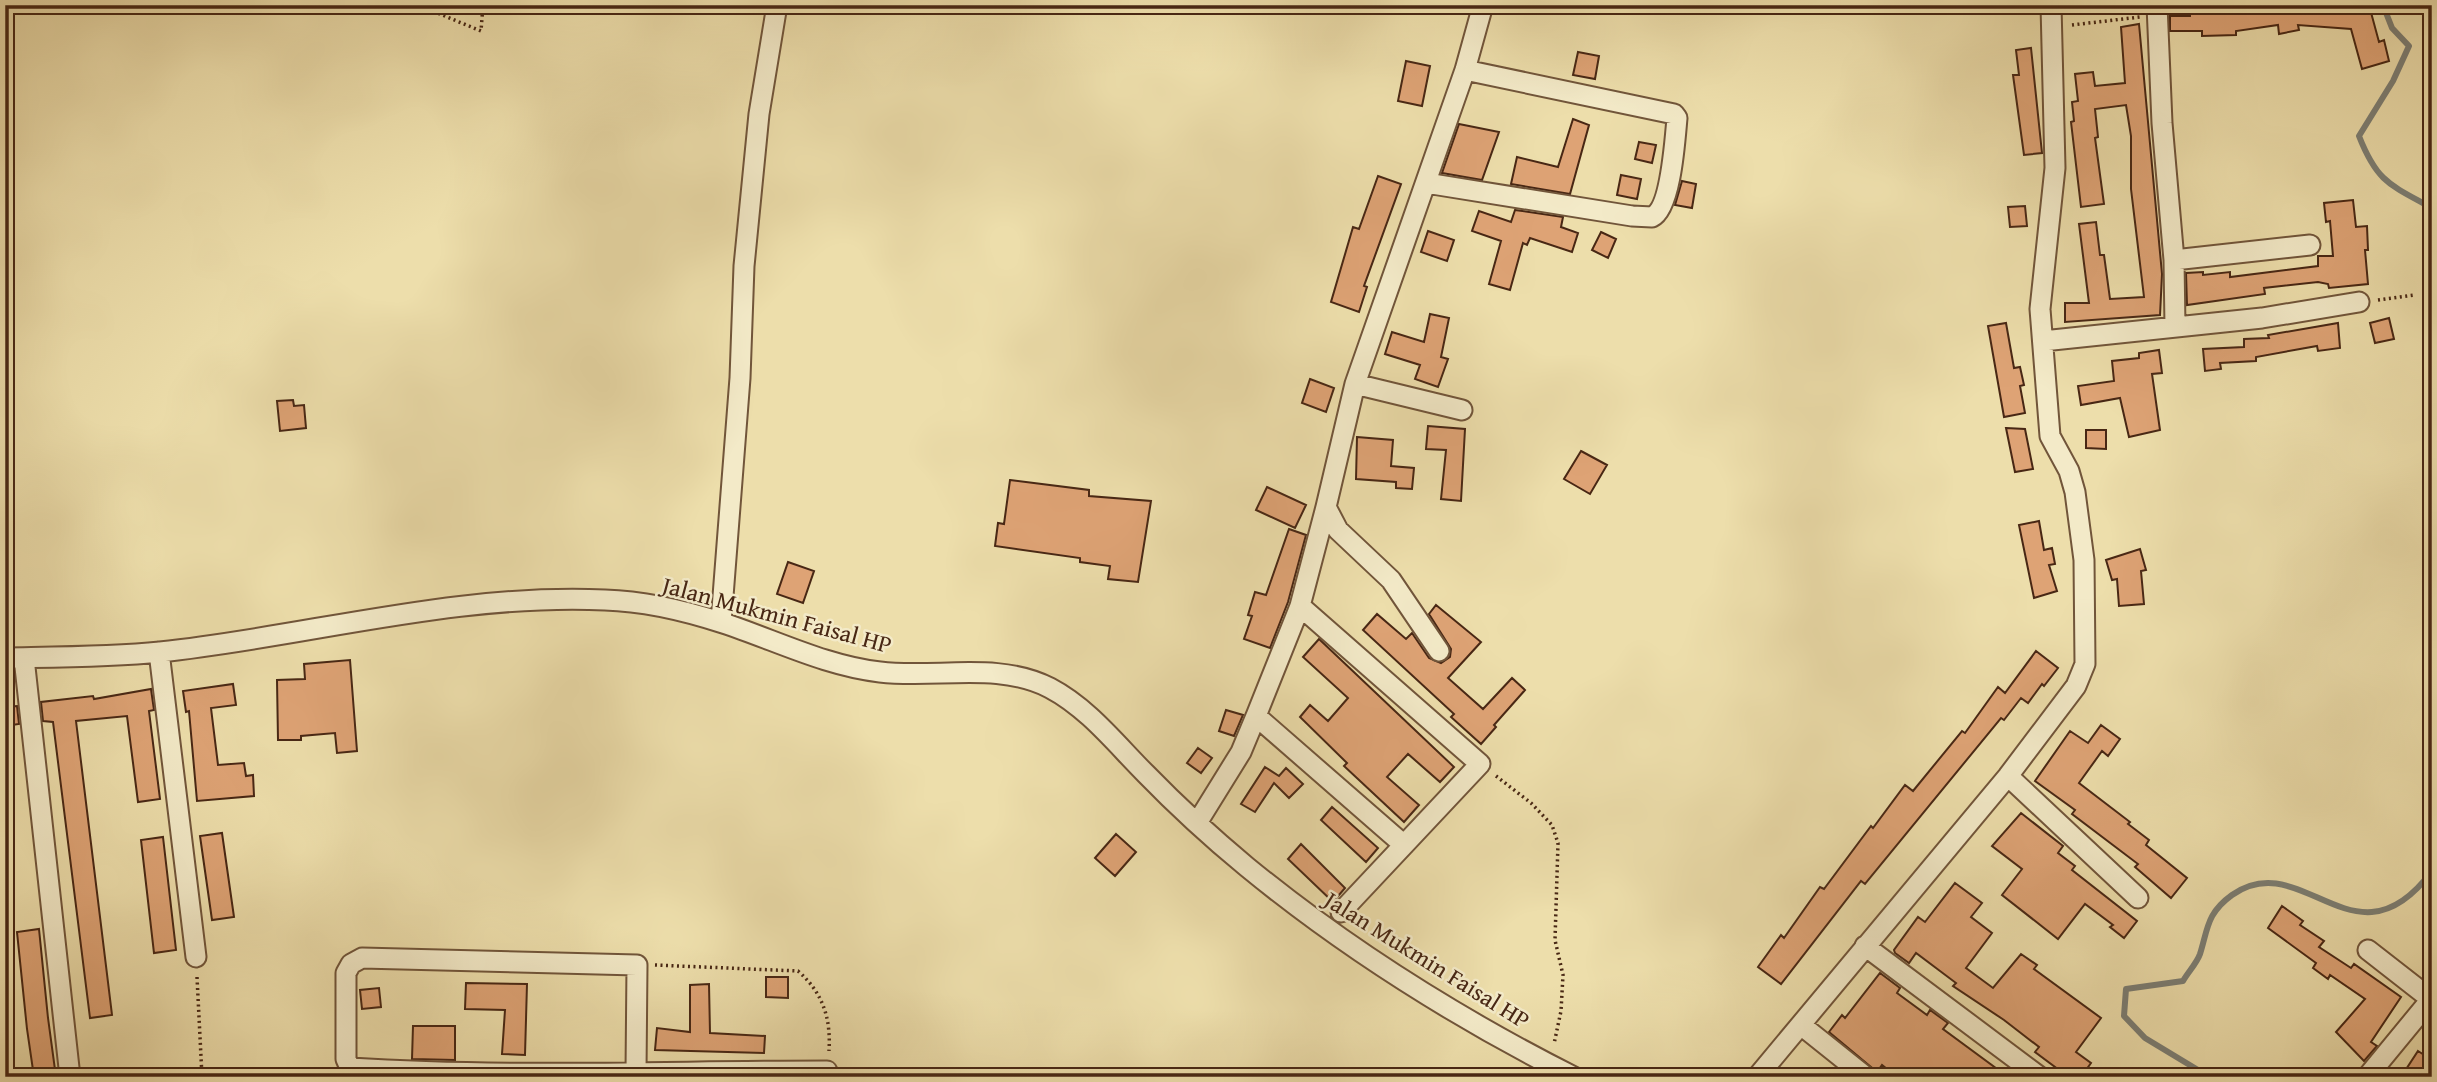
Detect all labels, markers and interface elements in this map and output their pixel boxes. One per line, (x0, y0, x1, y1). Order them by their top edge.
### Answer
street label: Jalan Mukmin Faisal HP (656, 566, 896, 662)
street label: Jalan Mukmin Faisal HP (1315, 881, 1537, 1037)

